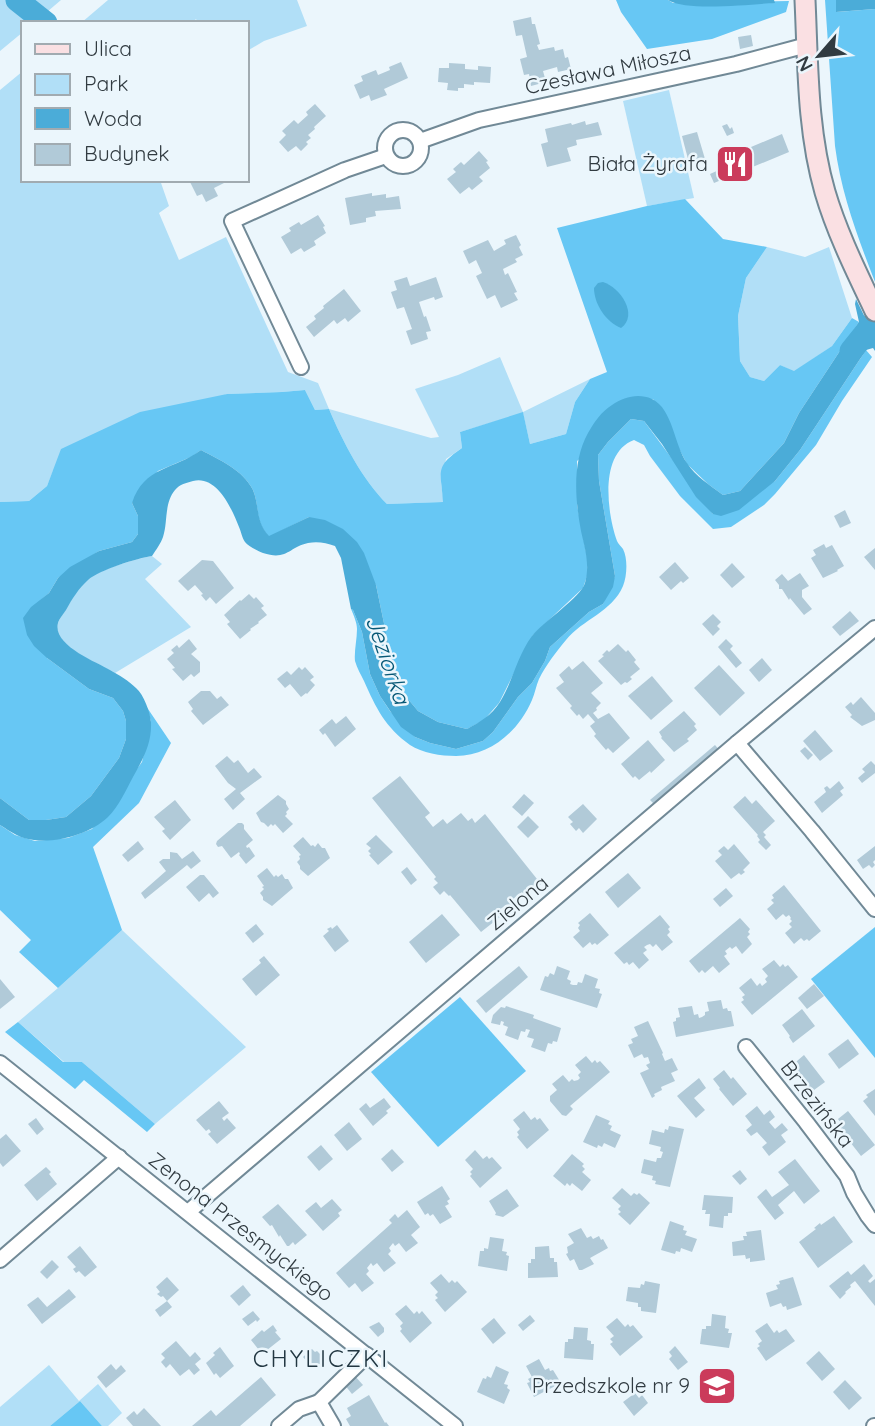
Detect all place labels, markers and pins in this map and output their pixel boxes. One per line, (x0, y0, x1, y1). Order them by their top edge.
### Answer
restaurant icon: Biała Żyrafa (714, 143, 756, 185)
place label: Biała Żyrafa (588, 150, 708, 176)
school or university icon: Przedszkole nr 9 (696, 1365, 738, 1407)
place label: Przedszkole nr 9 (532, 1372, 690, 1398)

